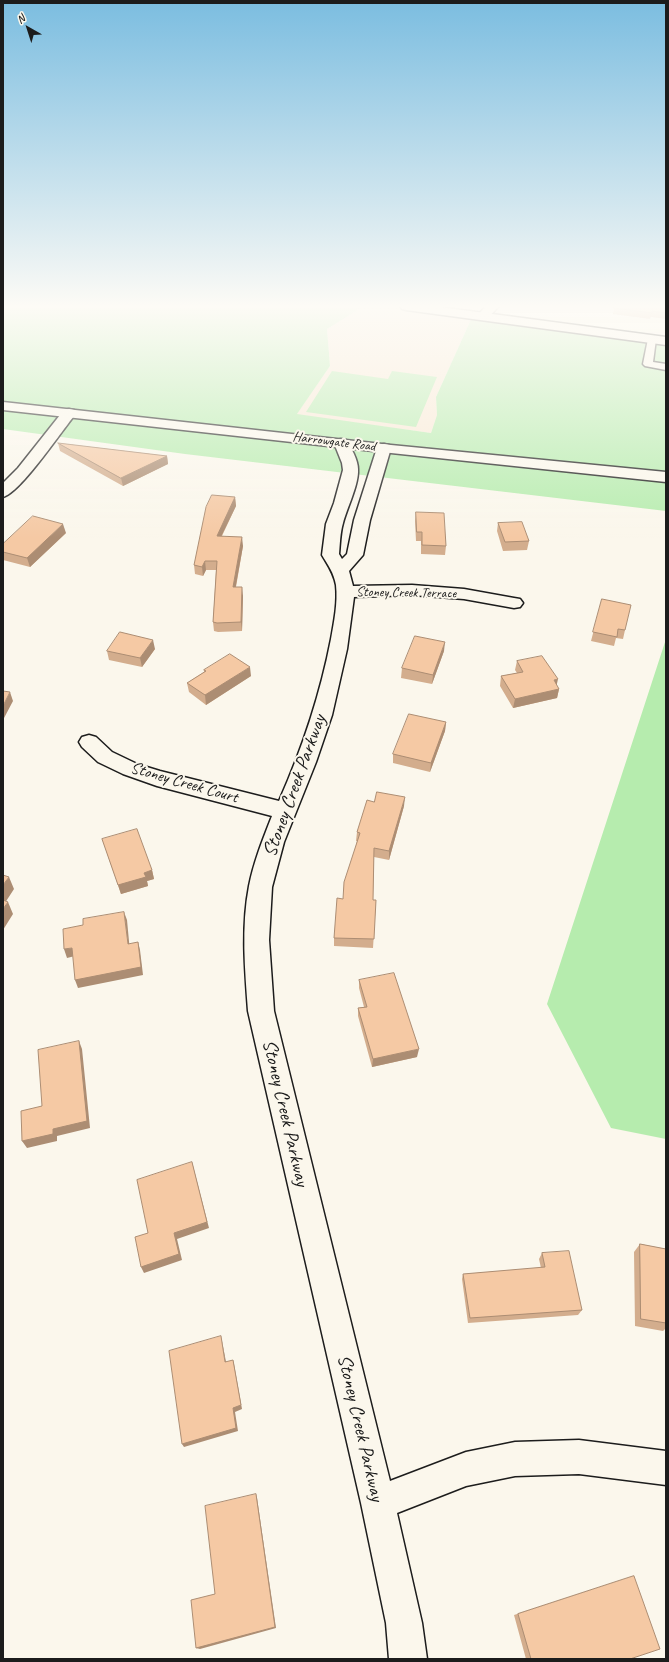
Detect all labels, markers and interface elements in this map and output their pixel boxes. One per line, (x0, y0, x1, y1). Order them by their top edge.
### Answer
north arrow (8, 8, 48, 48)
text: N (13, 11, 28, 26)
street label: Harrowgate Road (292, 429, 376, 455)
street label: Stoney Creek Terrace (356, 584, 456, 602)
street label: Stoney Creek Parkway (258, 712, 332, 860)
street label: Stoney Creek Court (128, 758, 240, 808)
street label: Stoney Creek Parkway (256, 1037, 314, 1189)
street label: Stoney Creek Parkway (331, 1352, 389, 1504)

